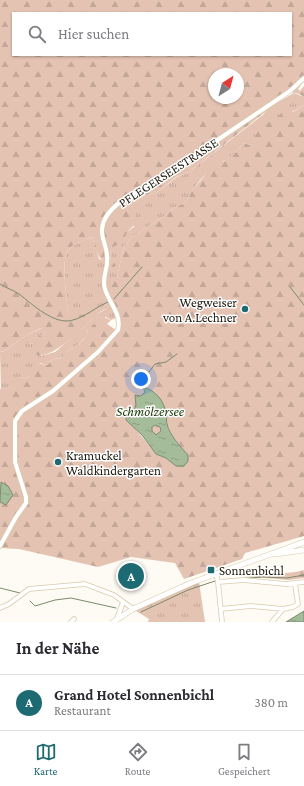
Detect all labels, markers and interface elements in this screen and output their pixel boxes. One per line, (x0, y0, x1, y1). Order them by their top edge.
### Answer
search box (12, 12, 292, 56)
icon: search (26, 23, 48, 45)
text: Hier suchen (58, 26, 129, 42)
north arrow (208, 68, 244, 104)
street label: PFLEGERSEESTRASSE (116, 135, 221, 210)
place label: Wegweiser von A.Lechner (162, 295, 237, 325)
marker: Wegweiser von A.Lechner (240, 304, 250, 314)
your location (131, 369, 151, 389)
water label: Schmölzersee (116, 403, 185, 419)
place label: Kramuckel Waldkindergarten (66, 448, 161, 478)
marker: Kramuckel Waldkindergarten (53, 457, 63, 467)
pin: A (118, 561, 144, 591)
place label: Sonnenbichl (219, 563, 285, 578)
marker: Sonnenbichl (206, 565, 216, 575)
text: In der Nähe (16, 639, 99, 658)
text: Grand Hotel Sonnenbichl (54, 687, 214, 703)
text: A (25, 695, 33, 710)
text: 380 m (255, 695, 288, 710)
text: Restaurant (54, 703, 111, 718)
tab: Karte (34, 741, 57, 777)
tab: Route (125, 741, 150, 777)
tab: Gespeichert (218, 741, 270, 777)

